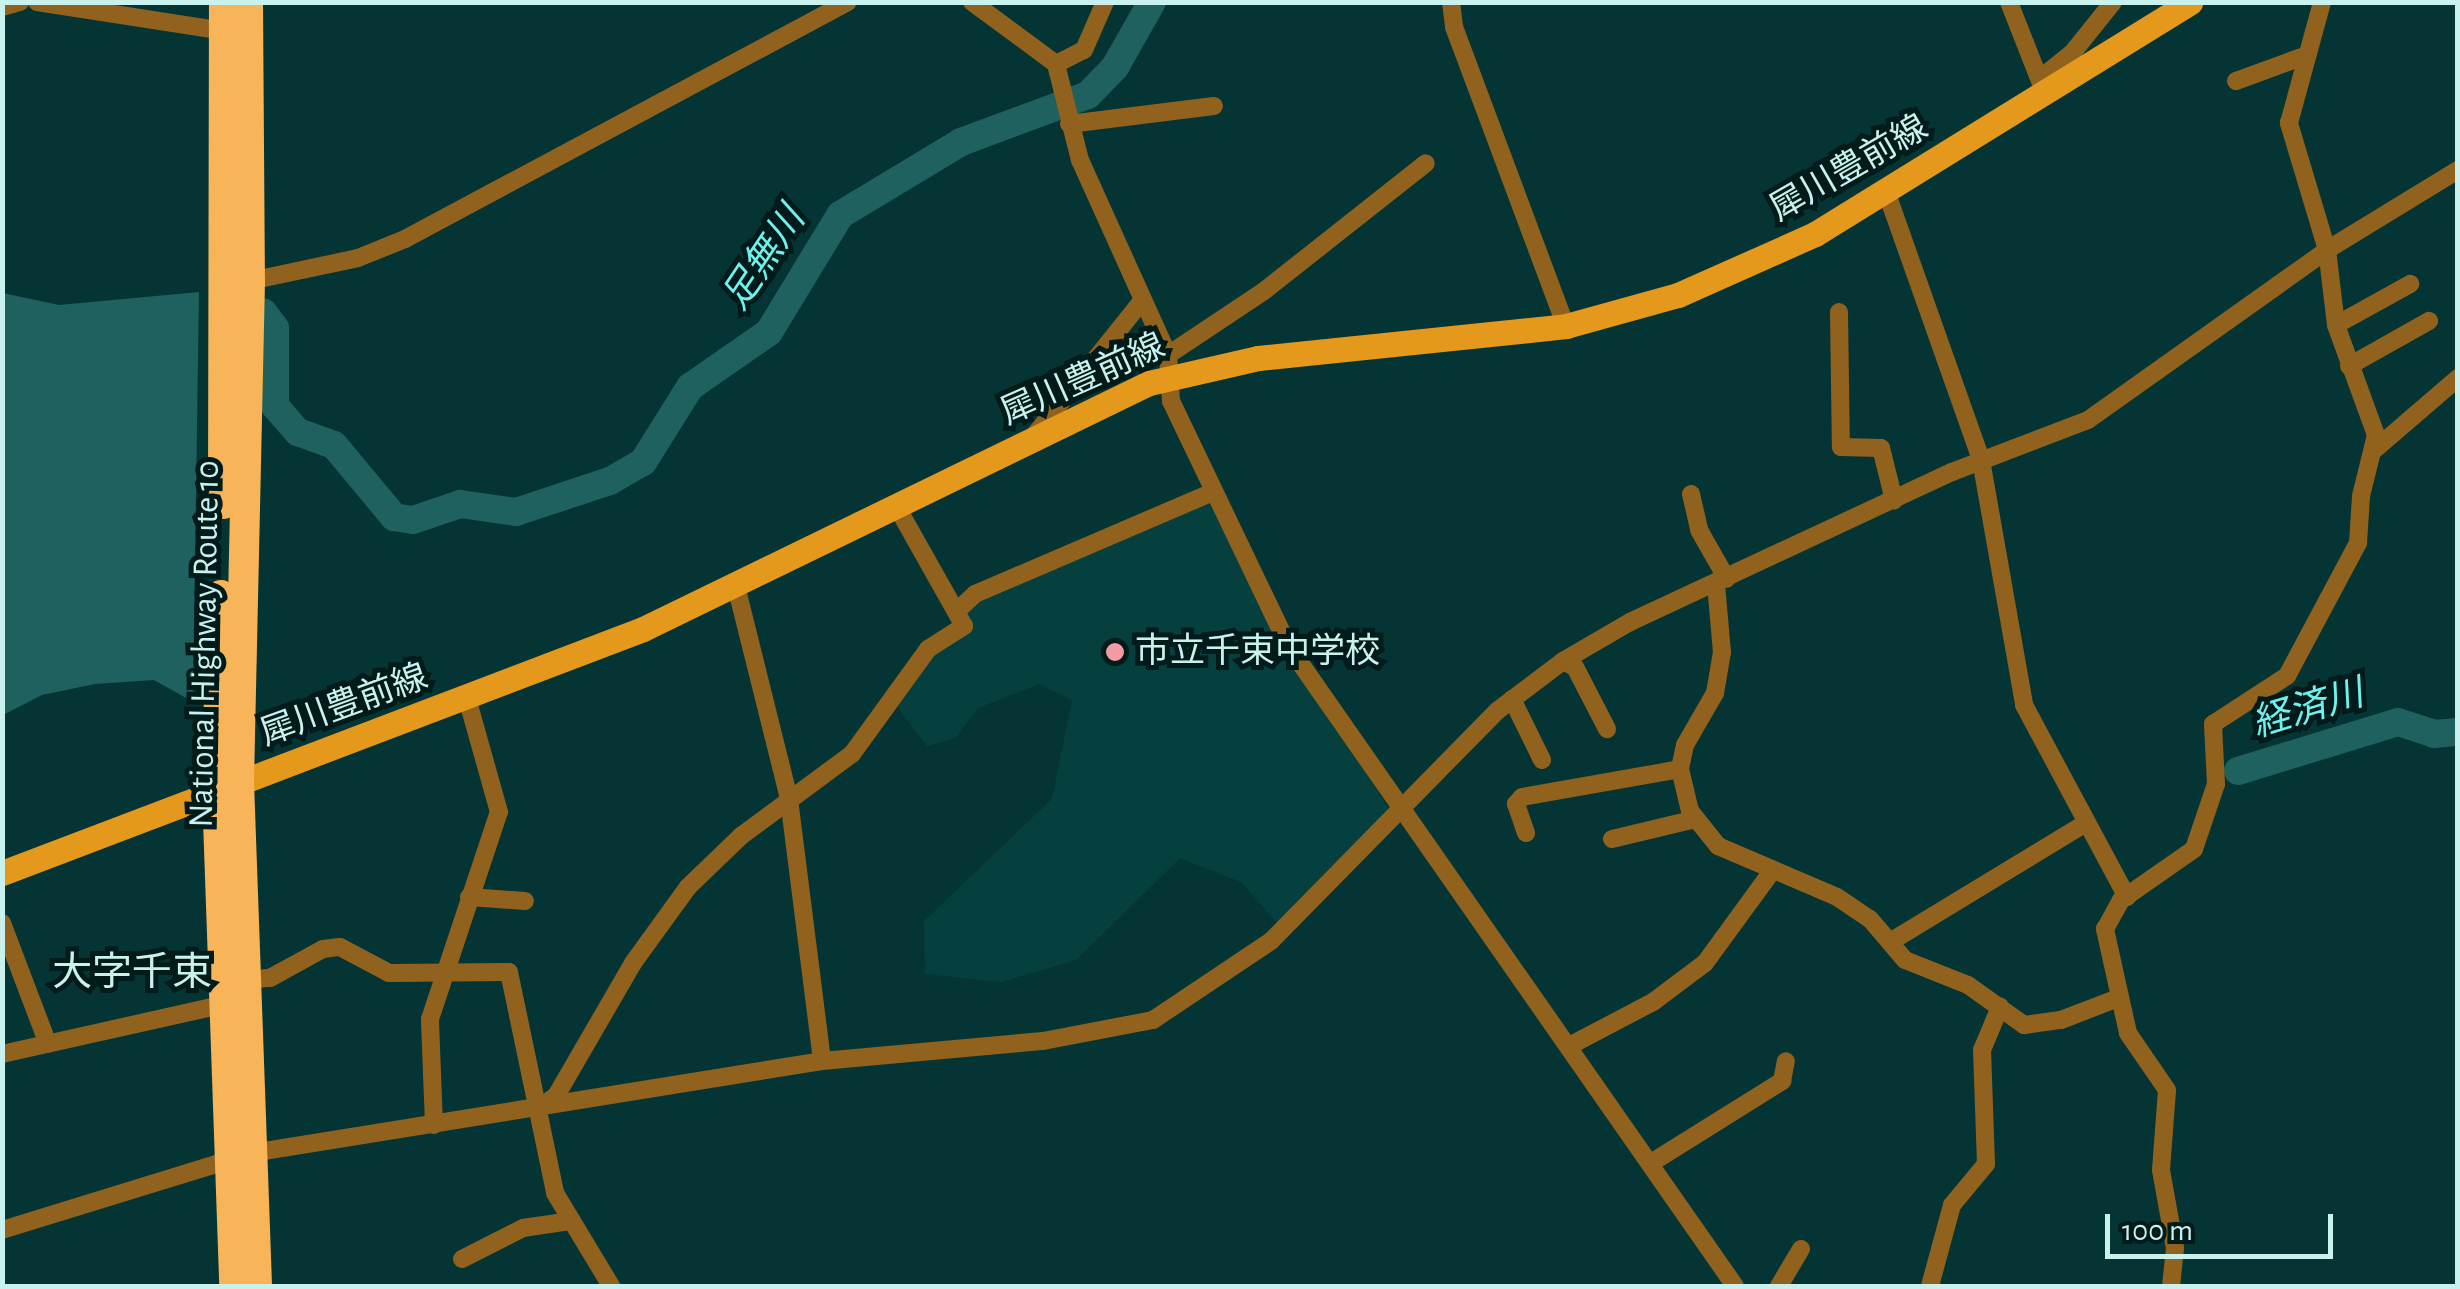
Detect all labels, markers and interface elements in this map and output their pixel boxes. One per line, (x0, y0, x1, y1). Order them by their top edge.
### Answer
street label: 犀川豊前線 (1763, 107, 1935, 231)
water label: 足無川 (714, 199, 816, 319)
street label: 犀川豊前線 (995, 325, 1171, 435)
street label: National Highway Route 10 (181, 460, 229, 828)
place label: 市立千束中学校 (1135, 631, 1380, 673)
marker: 市立千束中学校 (1104, 641, 1126, 663)
street label: 犀川豊前線 (255, 656, 433, 756)
water label: 経済川 (2247, 672, 2369, 748)
district label: 大字千束 (52, 949, 212, 997)
scale bar (2110, 1194, 2338, 1256)
text: 100 m (2122, 1216, 2193, 1246)

